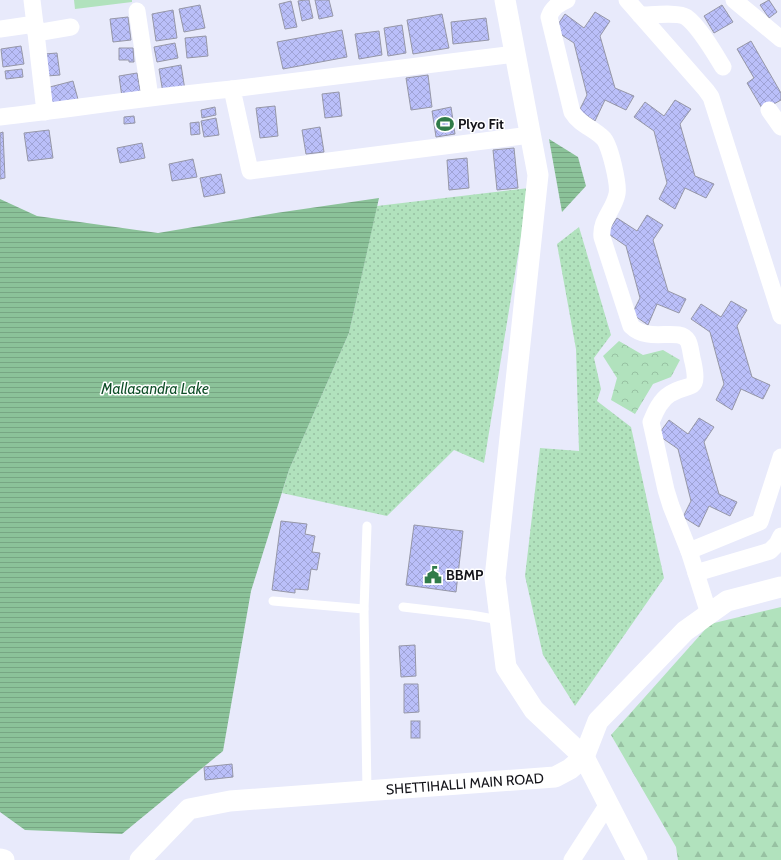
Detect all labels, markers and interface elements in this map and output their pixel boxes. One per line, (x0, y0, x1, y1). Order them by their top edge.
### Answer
sports icon: Plyo Fit (435, 114, 455, 134)
place label: Plyo Fit (458, 115, 504, 133)
water label: Mallasandra Lake (100, 380, 209, 398)
public building icon: BBMP (423, 565, 443, 585)
place label: BBMP (446, 566, 484, 584)
street label: SHETTIHALLI MAIN ROAD (385, 769, 544, 798)

